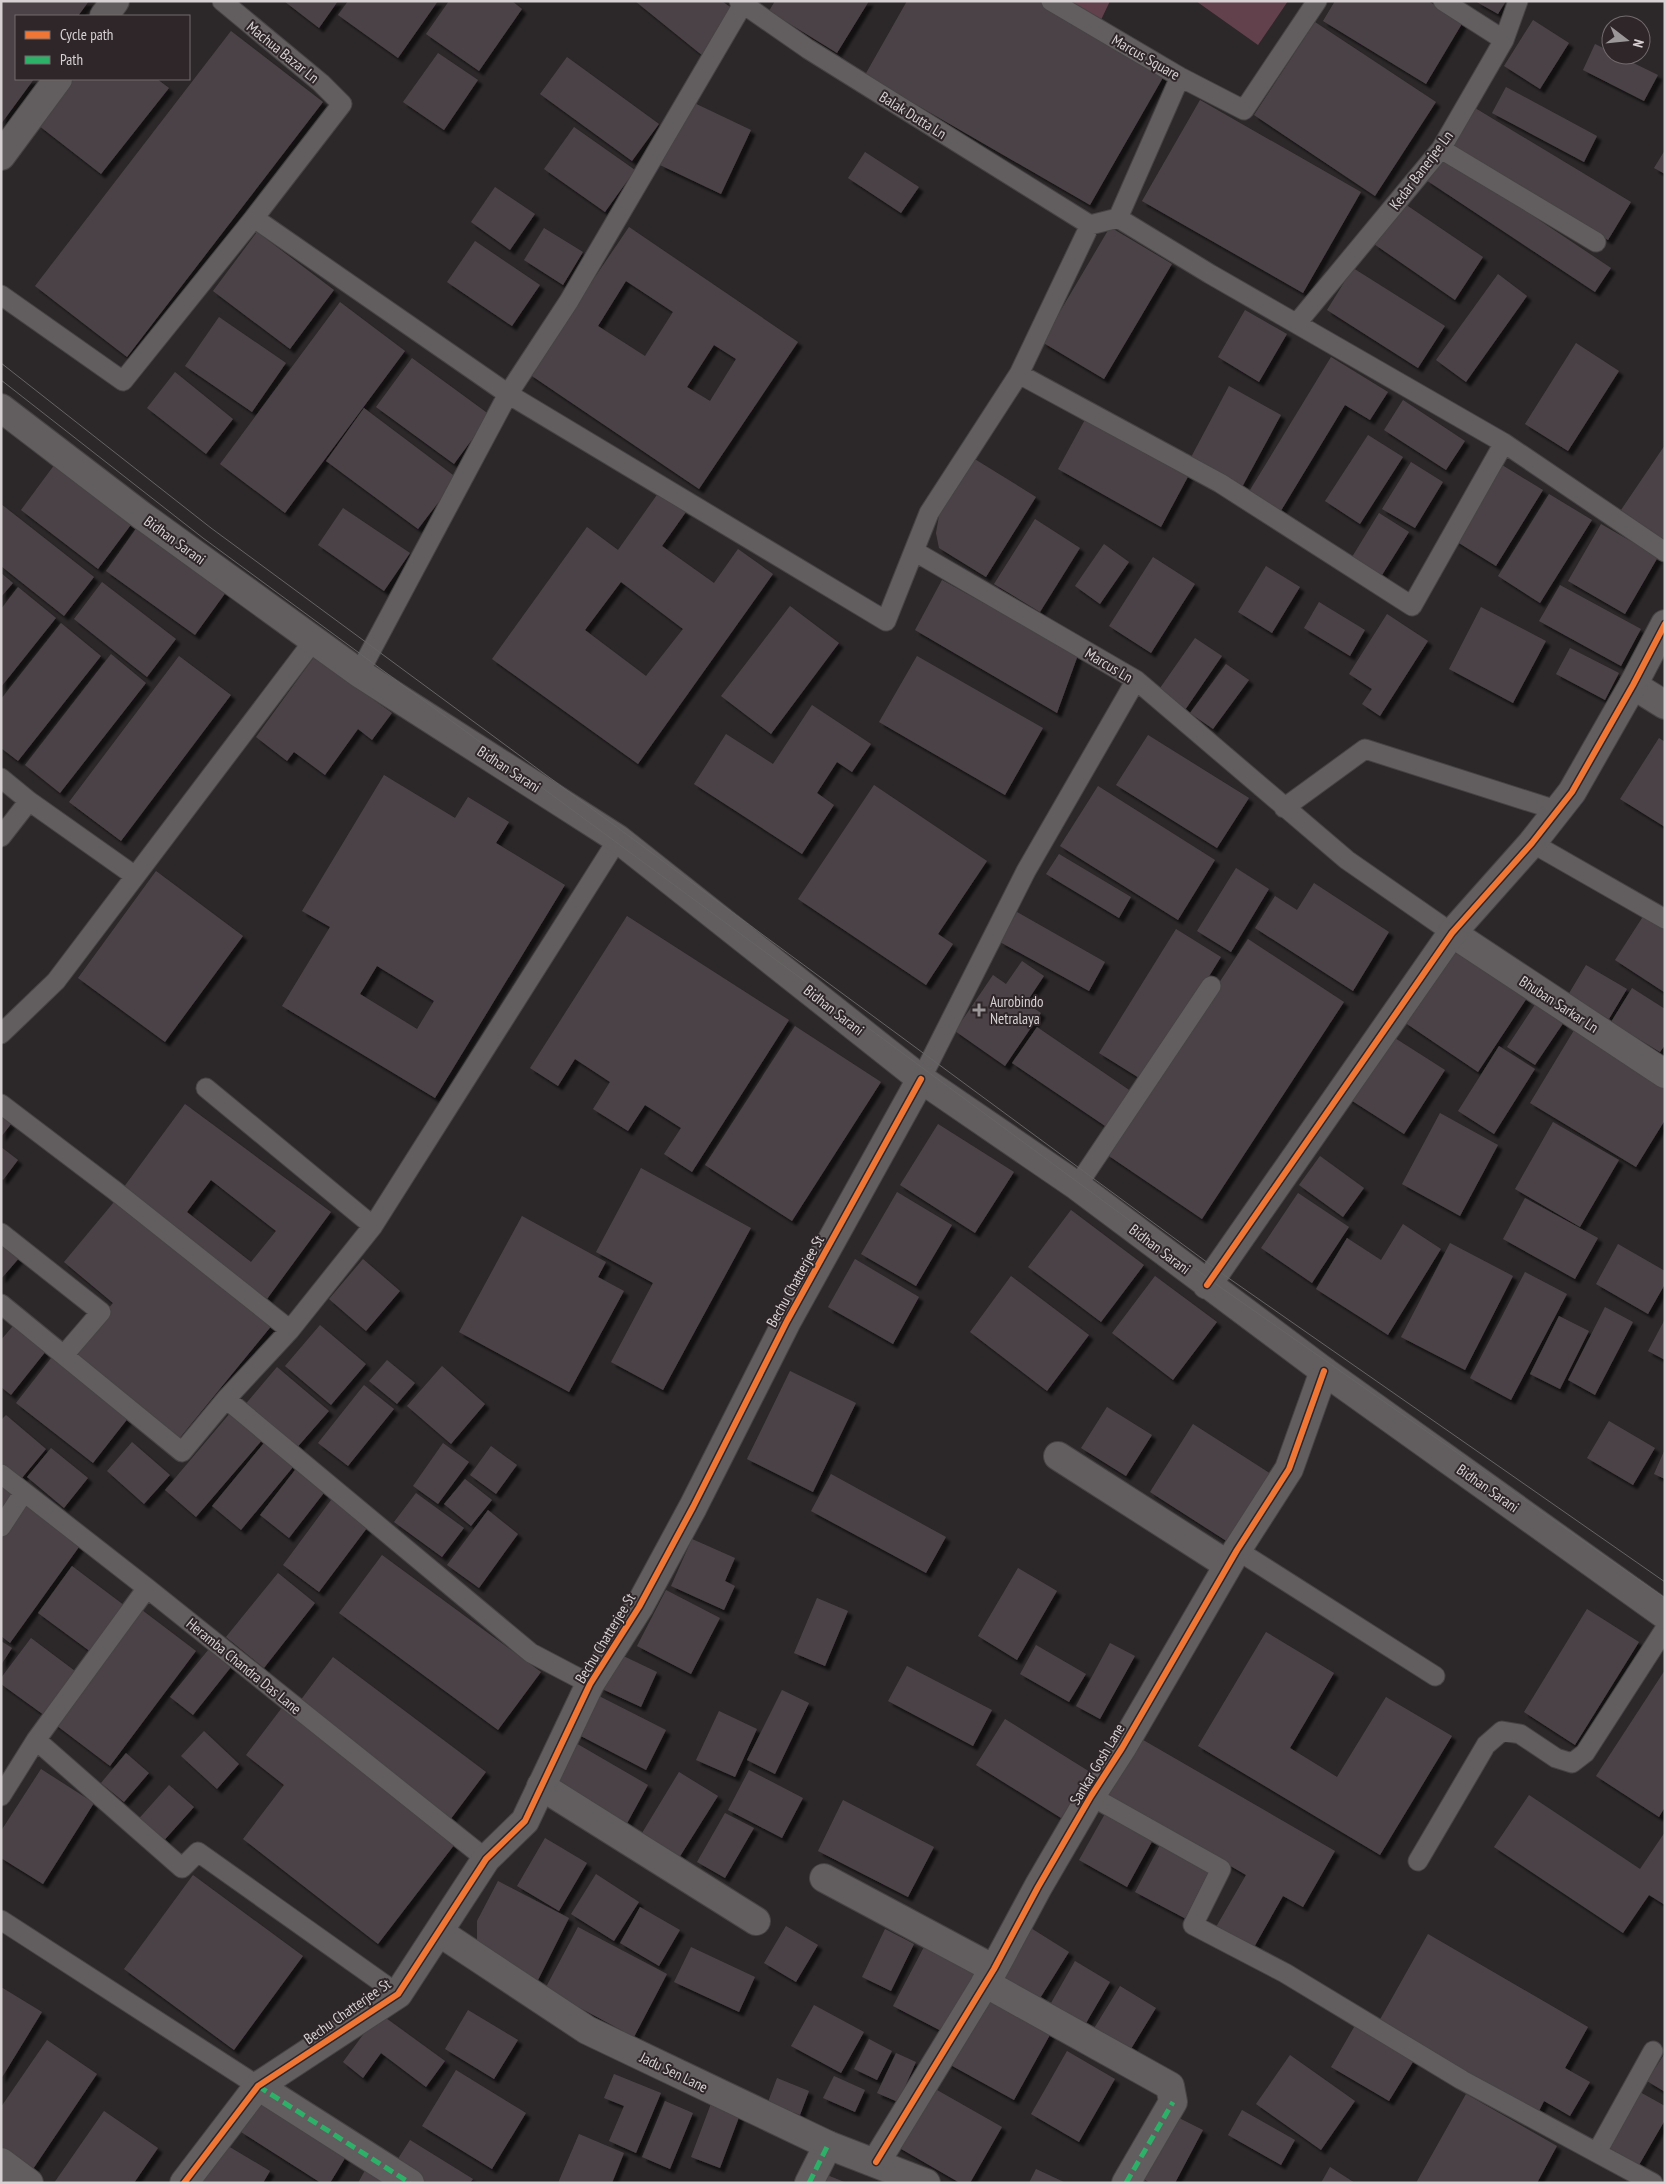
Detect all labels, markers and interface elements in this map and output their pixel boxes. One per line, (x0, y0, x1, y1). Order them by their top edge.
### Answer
legend (15, 15, 190, 80)
north arrow (1601, 15, 1651, 65)
street label: Machua Bazar Ln (243, 17, 323, 87)
text: Cycle path (60, 25, 113, 44)
street label: Marcus Square (1109, 30, 1183, 84)
text: N (1629, 37, 1648, 50)
text: Path (60, 50, 83, 69)
street label: Balak Dutta Ln (876, 87, 950, 143)
street label: Kedar Banerjee Ln (1385, 127, 1457, 213)
street label: Bidhan Sarani (140, 511, 210, 569)
street label: Marcus Ln (1082, 643, 1136, 687)
street label: Bidhan Sarani (474, 742, 544, 796)
street label: Bhuban Sarkar Ln (1516, 971, 1602, 1037)
street label: Bidhan Sarani (800, 980, 868, 1040)
place label: Aurobindo Netralaya (990, 992, 1044, 1028)
marker: Aurobindo Netralaya (972, 1003, 986, 1017)
street label: Bidhan Sarani (1126, 1220, 1194, 1278)
street label: Bechu Chatterjee St (762, 1232, 828, 1330)
street label: Bidhan Sarani (1453, 1460, 1523, 1516)
street label: Bechu Chatterjee St (571, 1589, 639, 1687)
street label: Heramba Chandra Das Lane (183, 1614, 305, 1718)
street label: Sankar Gosh Lane (1065, 1720, 1129, 1808)
street label: Bechu Chatterjee St (300, 1974, 394, 2048)
street label: Jadu Sen Lane (636, 2047, 711, 2097)

